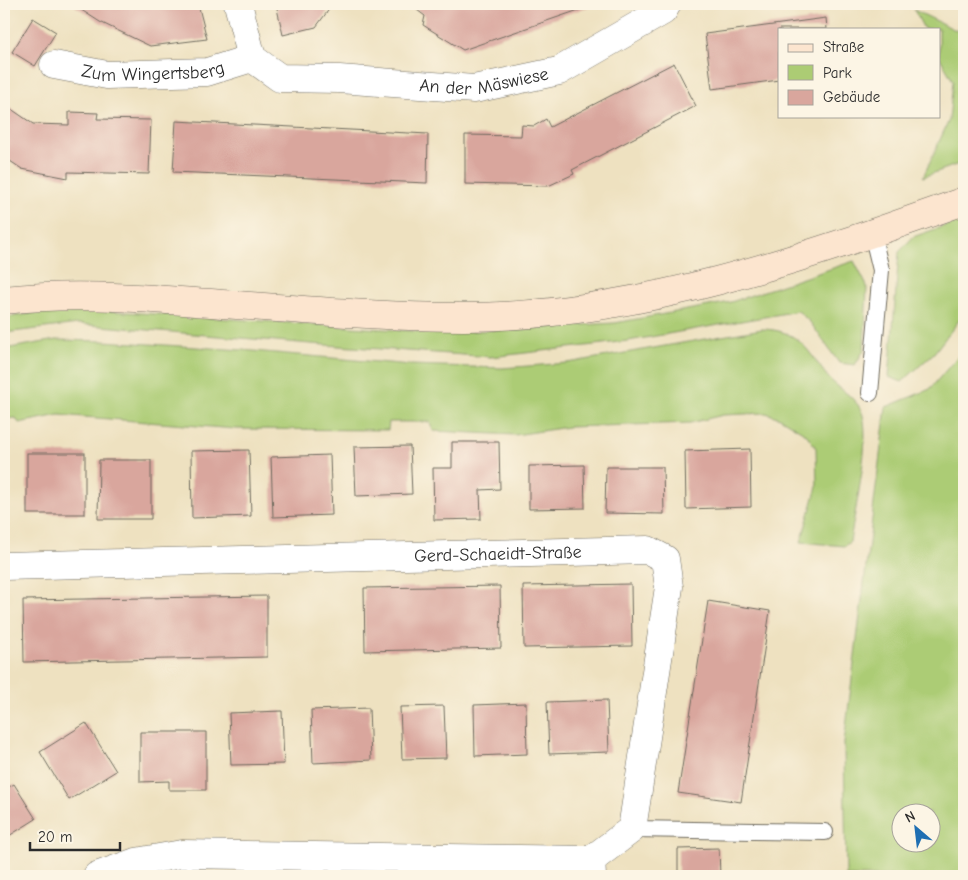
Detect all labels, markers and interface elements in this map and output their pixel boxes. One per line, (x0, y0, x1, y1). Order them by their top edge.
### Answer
legend (778, 28, 940, 118)
text: Straße (823, 38, 865, 56)
street label: Zum Wingertsberg (80, 57, 227, 86)
street label: An der Mäswiese (419, 64, 550, 100)
text: Park (823, 64, 852, 82)
text: Gebäude (823, 88, 881, 106)
street label: Gerd-Schaeidt-Straße (414, 542, 582, 567)
north arrow (890, 802, 940, 852)
text: N (902, 807, 918, 827)
scale bar (30, 820, 120, 852)
text: 20 m (38, 828, 72, 846)

